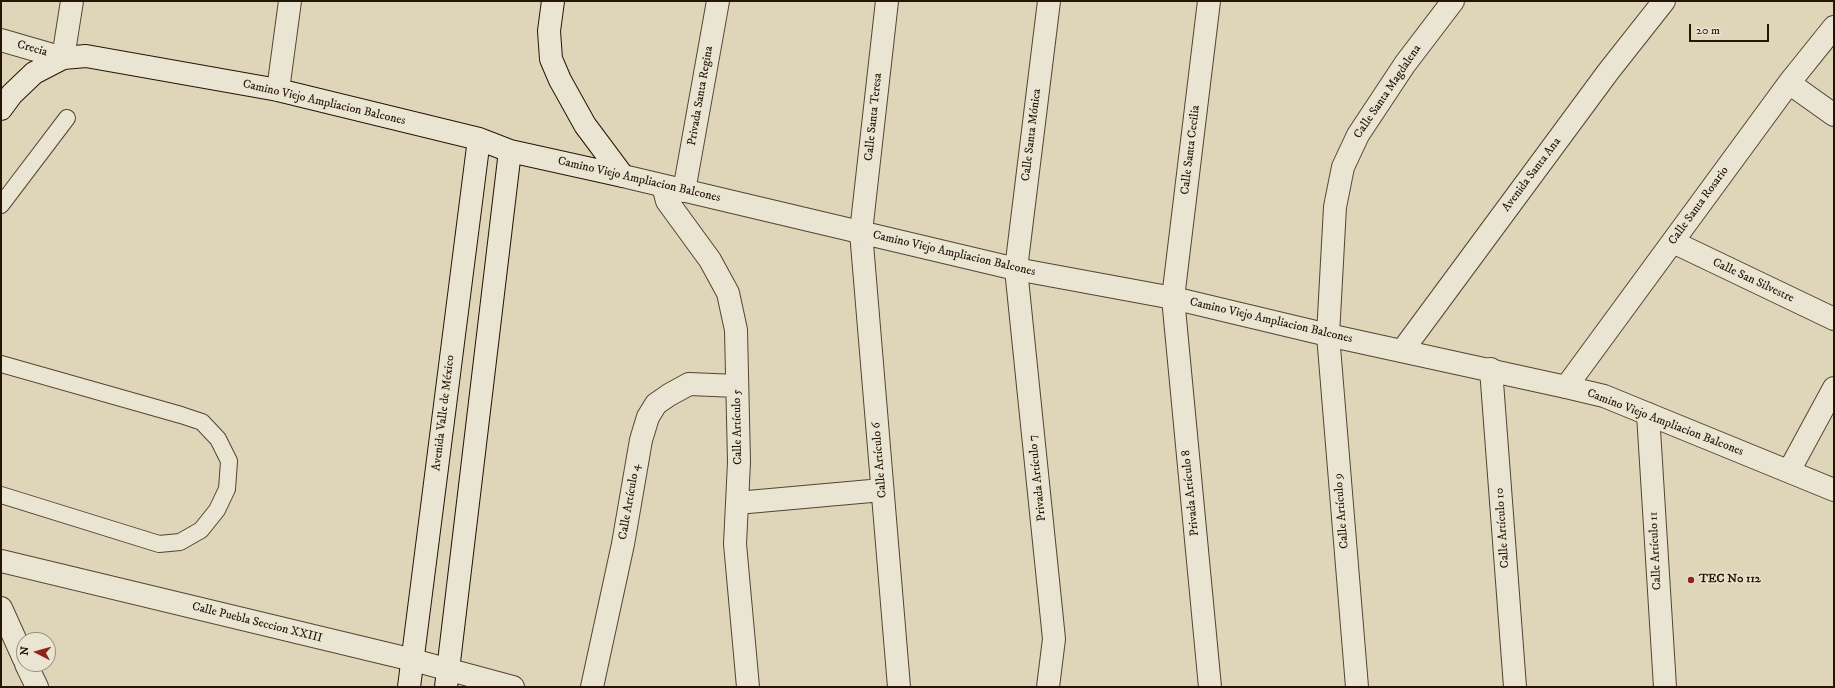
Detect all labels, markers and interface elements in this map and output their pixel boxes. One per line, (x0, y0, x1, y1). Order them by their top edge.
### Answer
scale bar (1691, 16, 1771, 42)
text: 20 m (1696, 23, 1720, 38)
street label: Crecia (15, 38, 49, 60)
street label: Calle Santa Magdalena (1351, 42, 1425, 142)
street label: Privada Santa Regina (685, 45, 717, 147)
street label: Calle Santa Teresa (862, 72, 886, 162)
street label: Camino Viejo Ampliacion Balcones (241, 77, 407, 129)
street label: Calle Santa Mónica (1019, 88, 1045, 182)
street label: Calle Santa Cecilia (1178, 105, 1204, 195)
street label: Avenida Santa Ana (1500, 135, 1564, 215)
street label: Camino Viejo Ampliacion Balcones (556, 154, 722, 206)
street label: Calle Santa Rosario (1666, 164, 1732, 248)
street label: Camino Viejo Ampliacion Balcones (871, 228, 1037, 280)
street label: Calle San Silvestre (1710, 256, 1796, 306)
street label: Camino Viejo Ampliacion Balcones (1188, 295, 1354, 347)
street label: Avenida Valle de México (430, 354, 458, 472)
street label: Camino Viejo Ampliacion Balcones (1585, 386, 1745, 460)
street label: Calle Artículo 5 (730, 389, 746, 465)
street label: Calle Artículo 6 (870, 422, 890, 498)
street label: Privada Artículo 7 (1026, 434, 1050, 522)
street label: Privada Artículo 8 (1179, 449, 1203, 537)
street label: Calle Artículo 4 (616, 463, 644, 541)
street label: Calle Artículo 9 (1332, 473, 1352, 549)
street label: Calle Artículo 10 (1493, 487, 1513, 569)
street label: Calle Artículo 11 (1647, 511, 1665, 591)
place label: TEC N0 112 (1699, 573, 1761, 587)
marker: TEC N0 112 (1686, 575, 1696, 585)
street label: Calle Puebla Seccion XXIII (190, 600, 324, 646)
north arrow (16, 632, 56, 672)
text: N (18, 646, 32, 656)

